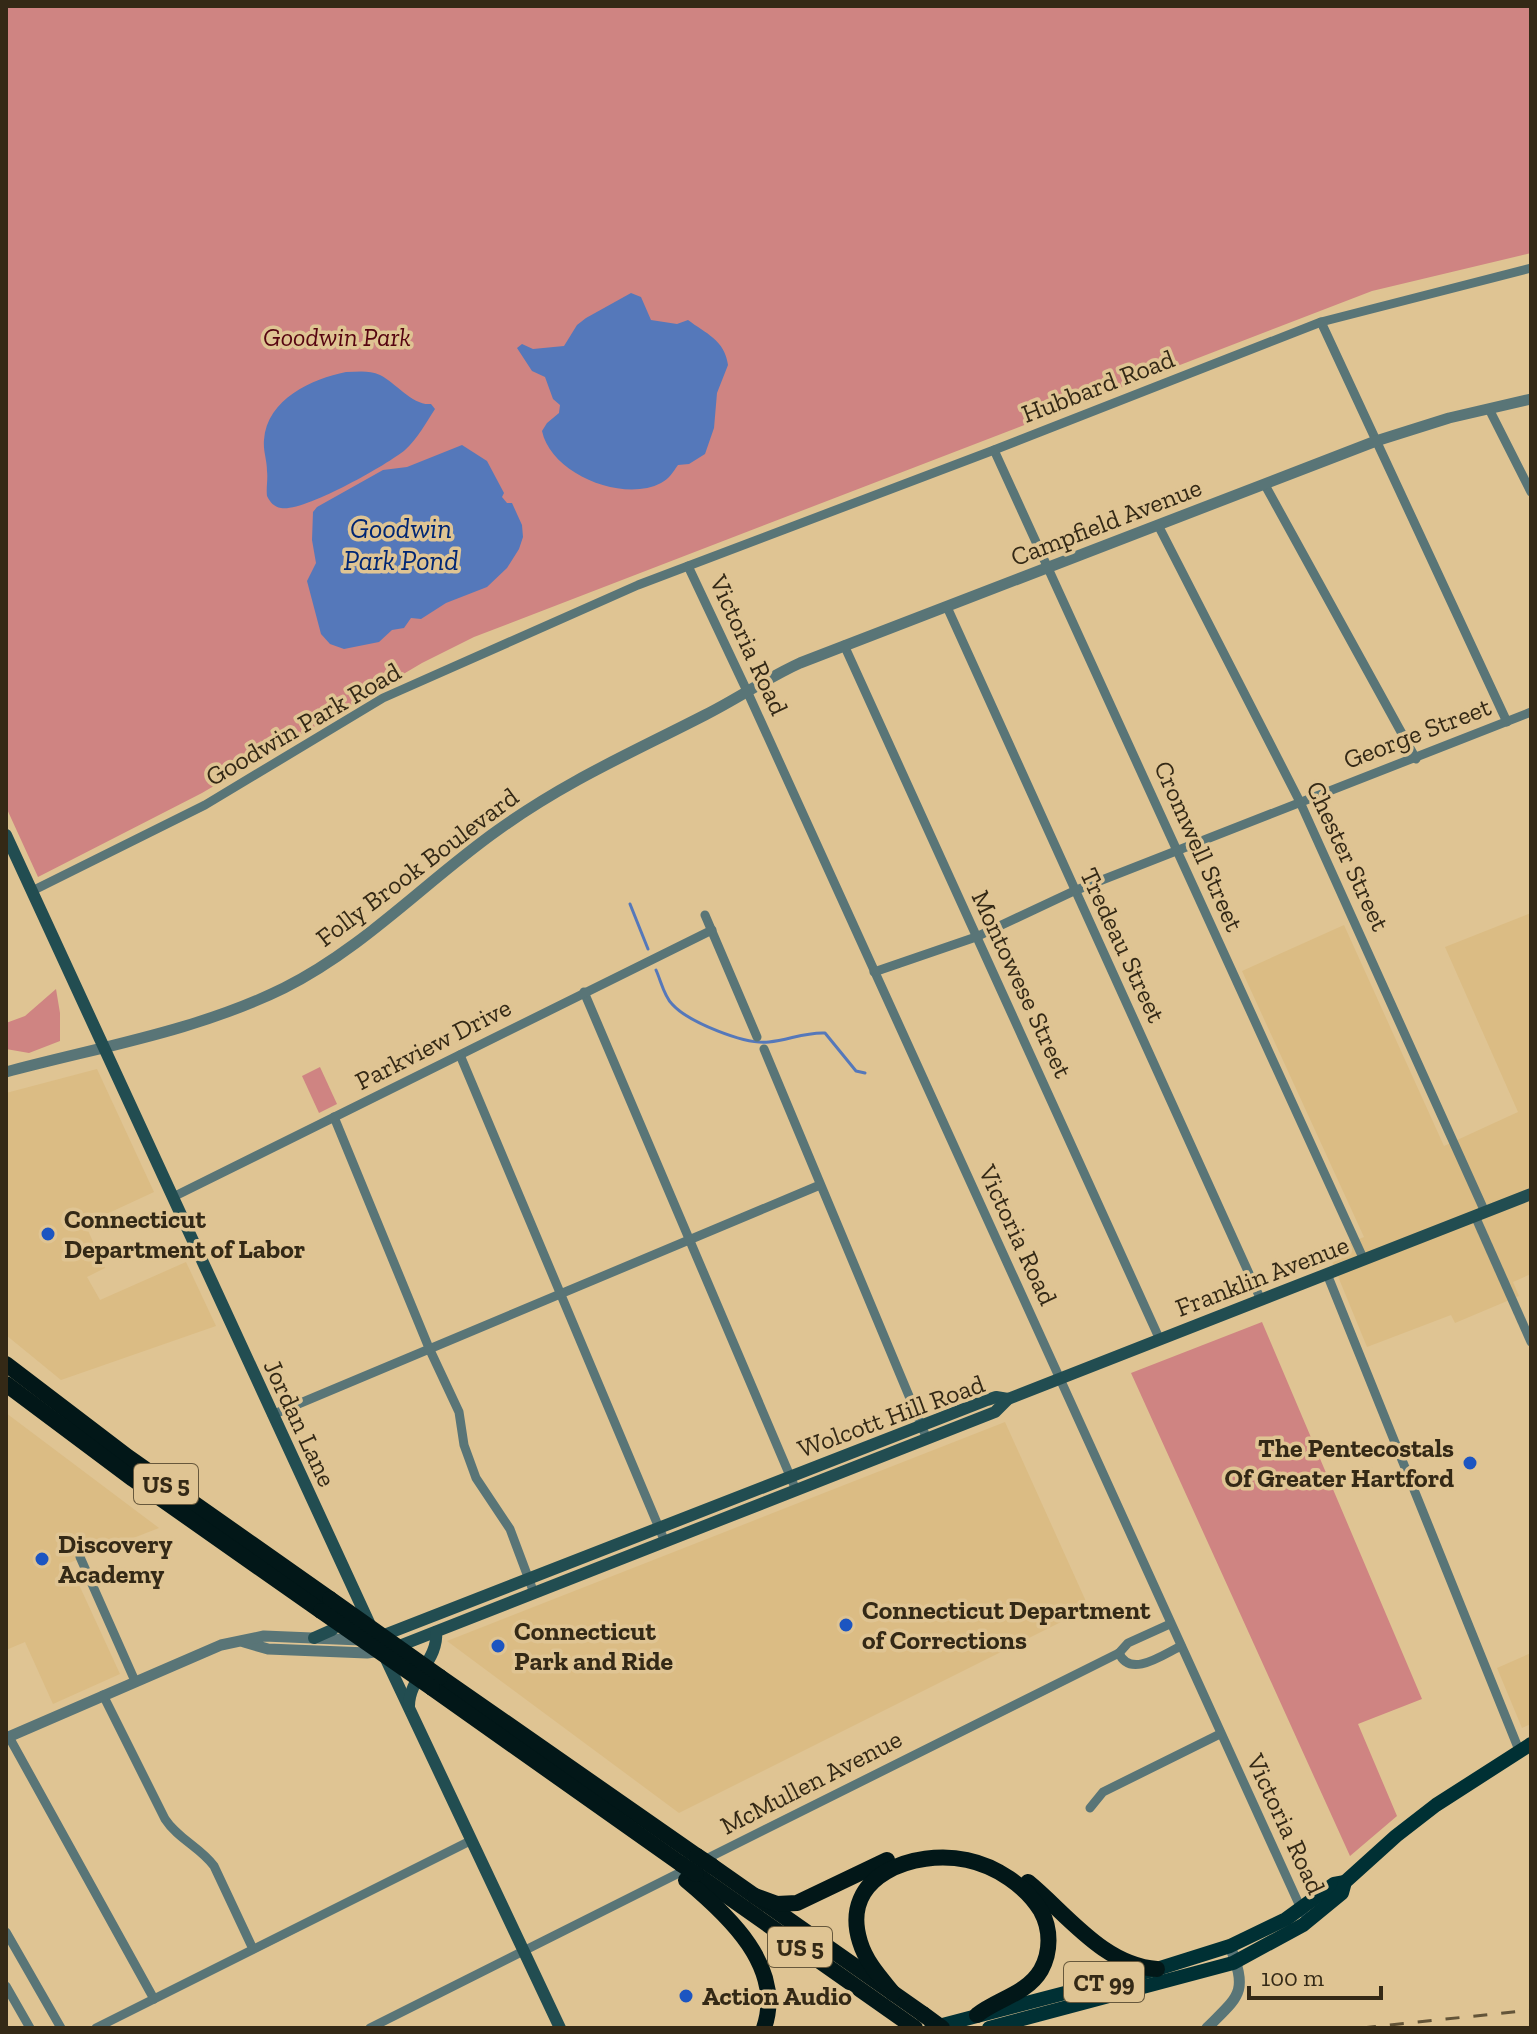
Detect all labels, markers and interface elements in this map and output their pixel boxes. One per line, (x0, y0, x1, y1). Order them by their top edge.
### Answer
park label: Goodwin Park (263, 321, 411, 353)
street label: Hubbard Road (1017, 342, 1179, 430)
street label: Campfield Avenue (1006, 471, 1206, 573)
water label: Goodwin Park Pond (343, 512, 459, 577)
street label: Victoria Road (702, 569, 795, 720)
street label: Goodwin Park Road (200, 655, 406, 793)
street label: George Street (1339, 690, 1496, 776)
street label: Cromwell Street (1147, 756, 1251, 936)
street label: Chester Street (1299, 776, 1397, 936)
street label: Folly Brook Boulevard (309, 780, 525, 954)
street label: Tredeau Street (1073, 863, 1173, 1028)
street label: Montowese Street (965, 885, 1080, 1083)
street label: Parkview Drive (350, 991, 516, 1097)
street label: Victoria Road (971, 1159, 1064, 1310)
place label: Connecticut Department of Labor (64, 1203, 305, 1265)
marker: Connecticut Department of Labor (39, 1225, 57, 1243)
street label: Franklin Avenue (1171, 1228, 1353, 1324)
street label: Jordan Lane (257, 1354, 343, 1492)
street label: Wolcott Hill Road (793, 1367, 989, 1465)
place label: The Pentecostals Of Greater Hartford (1224, 1432, 1454, 1494)
marker: The Pentecostals Of Greater Hartford (1461, 1454, 1479, 1472)
road number: US 5 (134, 1464, 198, 1504)
place label: Discovery Academy (58, 1528, 173, 1590)
marker: Discovery Academy (33, 1550, 51, 1568)
place label: Connecticut Department of Corrections (862, 1594, 1151, 1656)
place label: Connecticut Park and Ride (514, 1615, 674, 1677)
marker: Connecticut Department of Corrections (837, 1616, 855, 1634)
marker: Connecticut Park and Ride (489, 1637, 507, 1655)
street label: McMullen Avenue (715, 1722, 907, 1842)
street label: Victoria Road (1239, 1748, 1332, 1899)
road number: US 5 (768, 1927, 832, 1967)
scale bar (1249, 1950, 1381, 2000)
road number: CT 99 (1064, 1962, 1144, 2002)
text: 100 m (1261, 1963, 1324, 1992)
place label: Action Audio (702, 1980, 852, 2012)
marker: Action Audio (677, 1987, 695, 2005)

